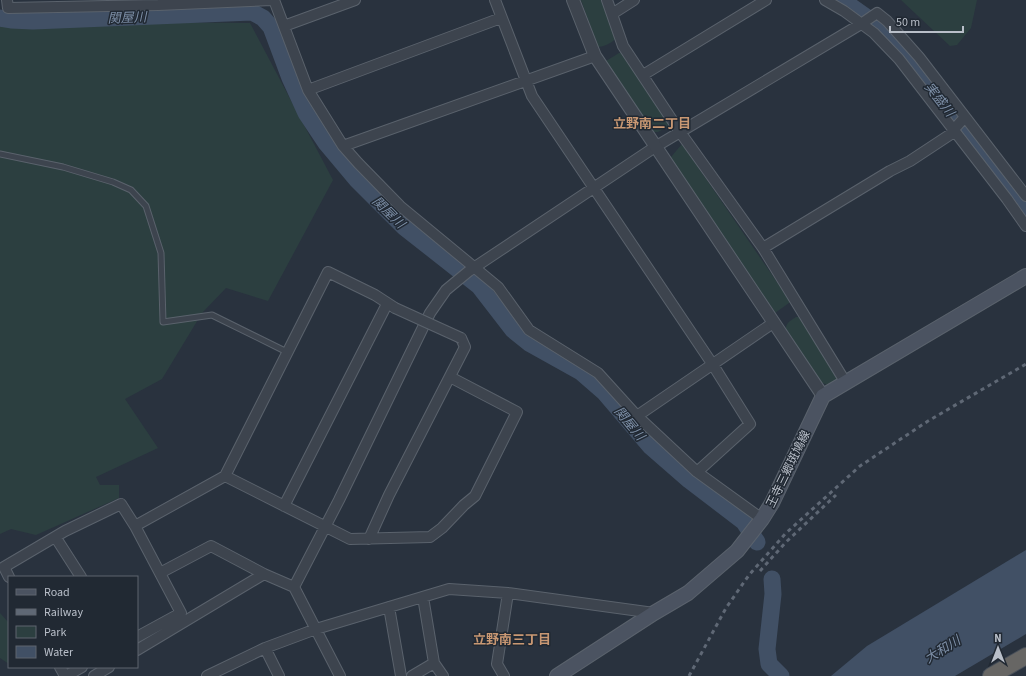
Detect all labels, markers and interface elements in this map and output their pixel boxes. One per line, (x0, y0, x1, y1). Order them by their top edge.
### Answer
water label: 関屋川 (107, 8, 149, 28)
scale bar (890, 8, 963, 34)
text: 50 m (896, 14, 920, 31)
water label: 実盛川 (920, 79, 960, 122)
district label: 立野南二丁目 (613, 115, 691, 133)
water label: 関屋川 (368, 193, 410, 234)
water label: 関屋川 (610, 403, 650, 446)
street label: 王寺三郷斑鳩線 (762, 428, 815, 511)
legend (8, 576, 138, 668)
text: Road (44, 584, 70, 601)
text: Railway (44, 604, 83, 621)
text: Park (44, 624, 66, 641)
north arrow (978, 628, 1018, 668)
district label: 立野南三丁目 (473, 631, 551, 649)
water label: 大和川 (921, 631, 966, 668)
text: N (994, 631, 1002, 646)
text: Water (44, 644, 74, 661)

